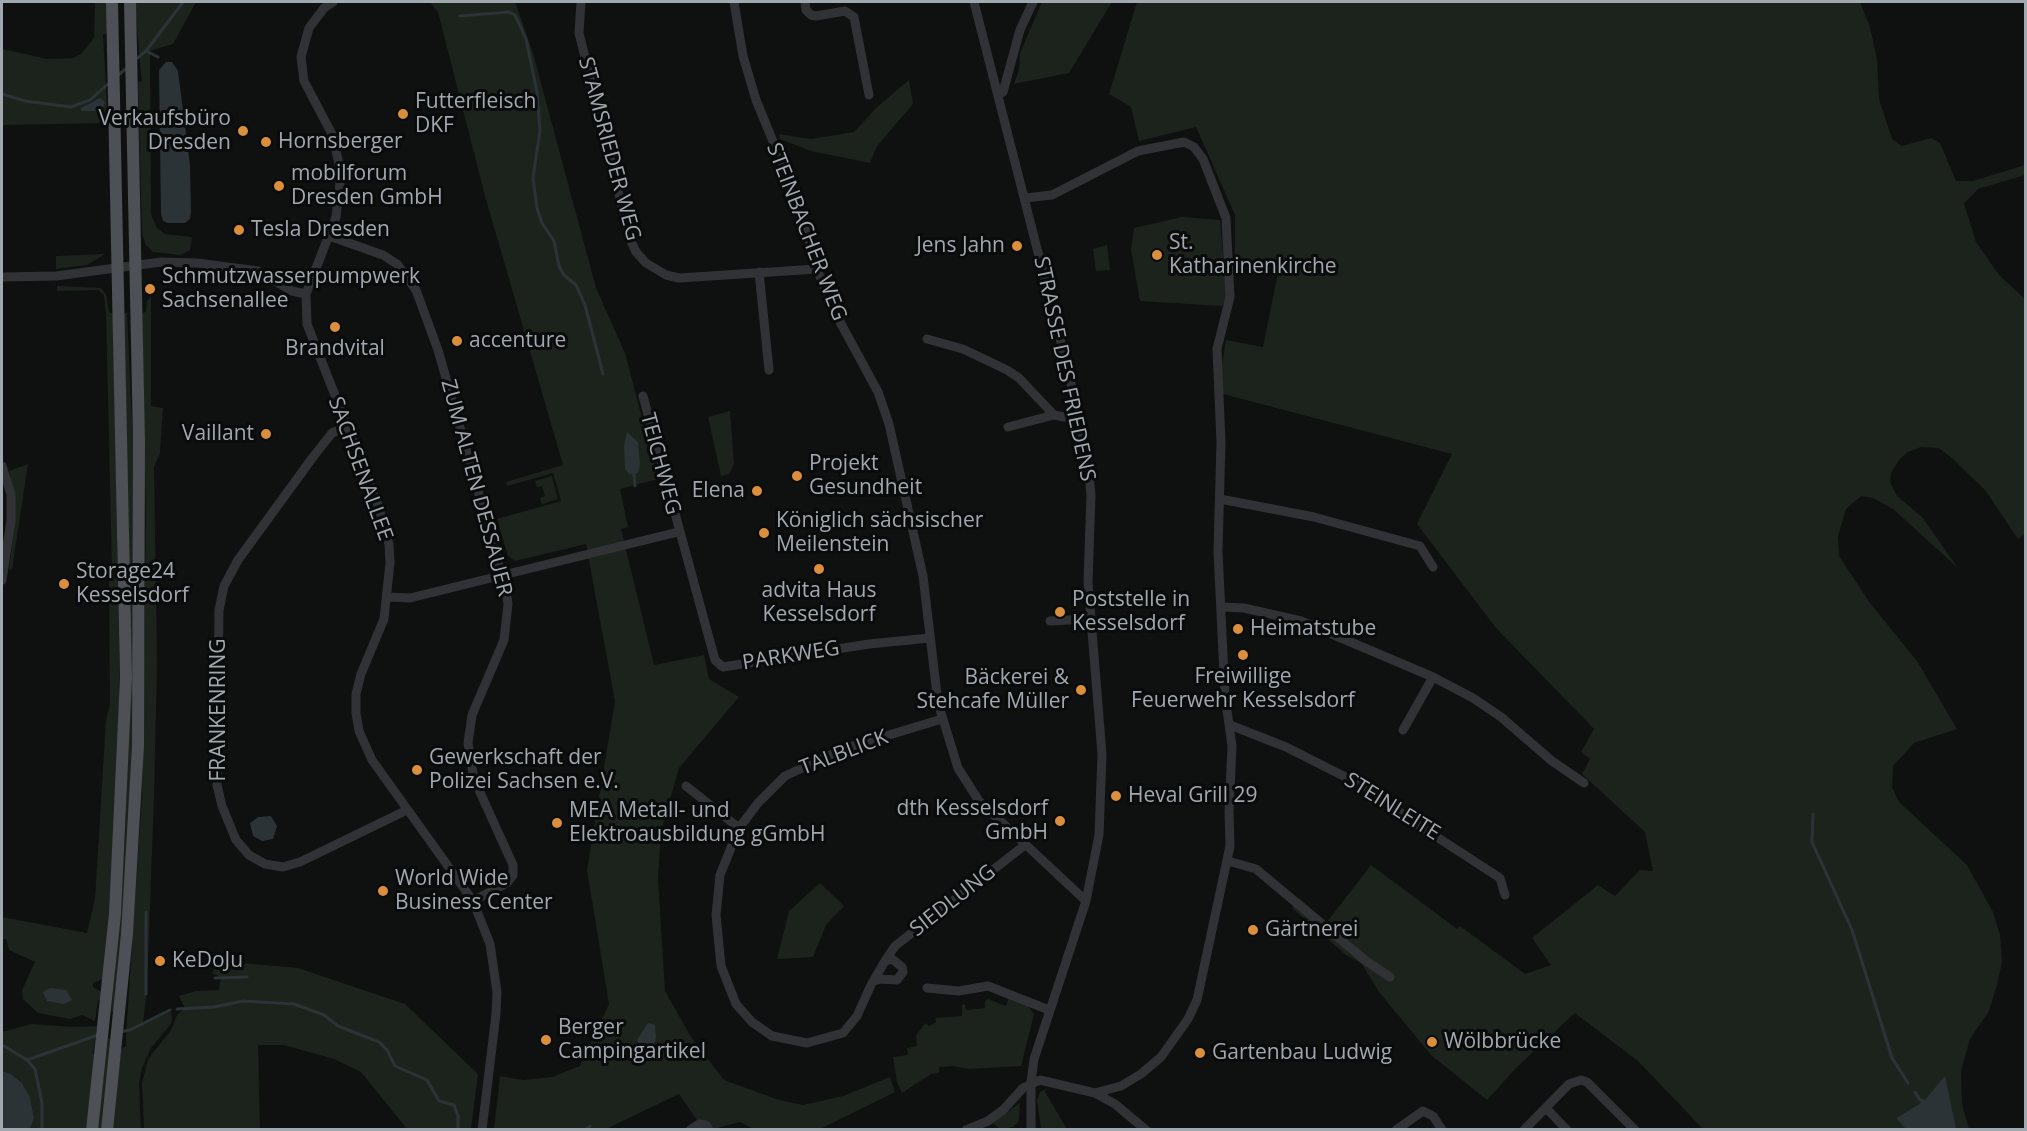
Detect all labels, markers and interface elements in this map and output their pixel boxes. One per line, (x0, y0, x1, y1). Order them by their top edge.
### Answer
street label: STAMSRIEDER WEG (572, 55, 646, 243)
place label: Futterfleisch DKF (415, 89, 536, 139)
place label: Verkaufsbüro Dresden (99, 106, 231, 156)
marker: Futterfleisch DKF (396, 107, 410, 121)
marker: Verkaufsbüro Dresden (236, 124, 250, 138)
place label: Hornsberger (278, 129, 403, 155)
marker: Hornsberger (259, 135, 273, 149)
street label: STEINBACHER WEG (760, 140, 852, 324)
place label: mobilforum Dresden GmbH (291, 161, 443, 211)
marker: mobilforum Dresden GmbH (272, 179, 286, 193)
place label: Tesla Dresden (251, 217, 390, 243)
marker: Tesla Dresden (232, 223, 246, 237)
place label: St. Katharinenkirche (1169, 230, 1337, 280)
place label: Jens Jahn (916, 233, 1005, 259)
marker: Jens Jahn (1010, 239, 1024, 253)
marker: St. Katharinenkirche (1150, 248, 1164, 262)
street label: STRASSE DES FRIEDENS (1028, 254, 1100, 484)
place label: Schmutzwasserpumpwerk Sachsenallee (162, 264, 420, 314)
marker: Schmutzwasserpumpwerk Sachsenallee (143, 282, 157, 296)
marker: Brandvital (328, 320, 342, 334)
place label: accenture (469, 328, 566, 354)
marker: accenture (450, 334, 464, 348)
place label: Brandvital (285, 336, 385, 362)
street label: ZUM ALTEN DESSAUER (435, 377, 517, 599)
street label: SACHSENALLEE (322, 394, 398, 544)
street label: TEICHWEG (634, 410, 686, 518)
place label: Vaillant (182, 421, 254, 447)
marker: Vaillant (259, 427, 273, 441)
place label: Projekt Gesundheit (809, 451, 922, 501)
marker: Projekt Gesundheit (790, 469, 804, 483)
place label: Elena (692, 478, 745, 504)
marker: Elena (750, 484, 764, 498)
place label: Königlich sächsischer Meilenstein (776, 508, 983, 558)
marker: Königlich sächsischer Meilenstein (757, 526, 771, 540)
place label: Storage24 Kesselsdorf (76, 559, 189, 609)
marker: advita Haus Kesselsdorf (812, 562, 826, 576)
marker: Storage24 Kesselsdorf (57, 577, 71, 591)
place label: advita Haus Kesselsdorf (762, 578, 876, 628)
place label: Poststelle in Kesselsdorf (1072, 587, 1190, 637)
marker: Poststelle in Kesselsdorf (1053, 605, 1067, 619)
place label: Heimatstube (1250, 616, 1376, 642)
marker: Heimatstube (1231, 622, 1245, 636)
street label: PARKWEG (741, 636, 841, 676)
street label: FRANKENRING (206, 638, 232, 782)
marker: Freiwillige Feuerwehr Kesselsdorf (1236, 648, 1250, 662)
place label: Freiwillige Feuerwehr Kesselsdorf (1131, 664, 1355, 714)
place label: Bäckerei & Stehcafe Müller (917, 665, 1069, 715)
marker: Bäckerei & Stehcafe Müller (1074, 683, 1088, 697)
street label: TALBLICK (796, 725, 892, 781)
place label: Gewerkschaft der Polizei Sachsen e.V. (429, 745, 619, 795)
marker: Gewerkschaft der Polizei Sachsen e.V. (410, 763, 424, 777)
street label: STEINLEITE (1339, 768, 1445, 846)
place label: Heval Grill 29 (1128, 783, 1257, 809)
marker: Heval Grill 29 (1109, 789, 1123, 803)
place label: dth Kesselsdorf GmbH (896, 796, 1048, 846)
place label: MEA Metall- und Elektroausbildung gGmbH (569, 798, 825, 848)
marker: dth Kesselsdorf GmbH (1053, 814, 1067, 828)
marker: MEA Metall- und Elektroausbildung gGmbH (550, 816, 564, 830)
street label: SIEDLUNG (905, 860, 1001, 942)
place label: World Wide Business Center (395, 866, 553, 916)
marker: World Wide Business Center (376, 884, 390, 898)
place label: Gärtnerei (1265, 917, 1358, 943)
marker: Gärtnerei (1246, 923, 1260, 937)
place label: KeDoJu (172, 948, 243, 974)
marker: KeDoJu (153, 954, 167, 968)
place label: Berger Campingartikel (558, 1015, 706, 1065)
place label: Wölbbrücke (1444, 1029, 1561, 1055)
marker: Berger Campingartikel (539, 1033, 553, 1047)
marker: Wölbbrücke (1425, 1035, 1439, 1049)
place label: Gartenbau Ludwig (1212, 1040, 1392, 1066)
marker: Gartenbau Ludwig (1193, 1046, 1207, 1060)

